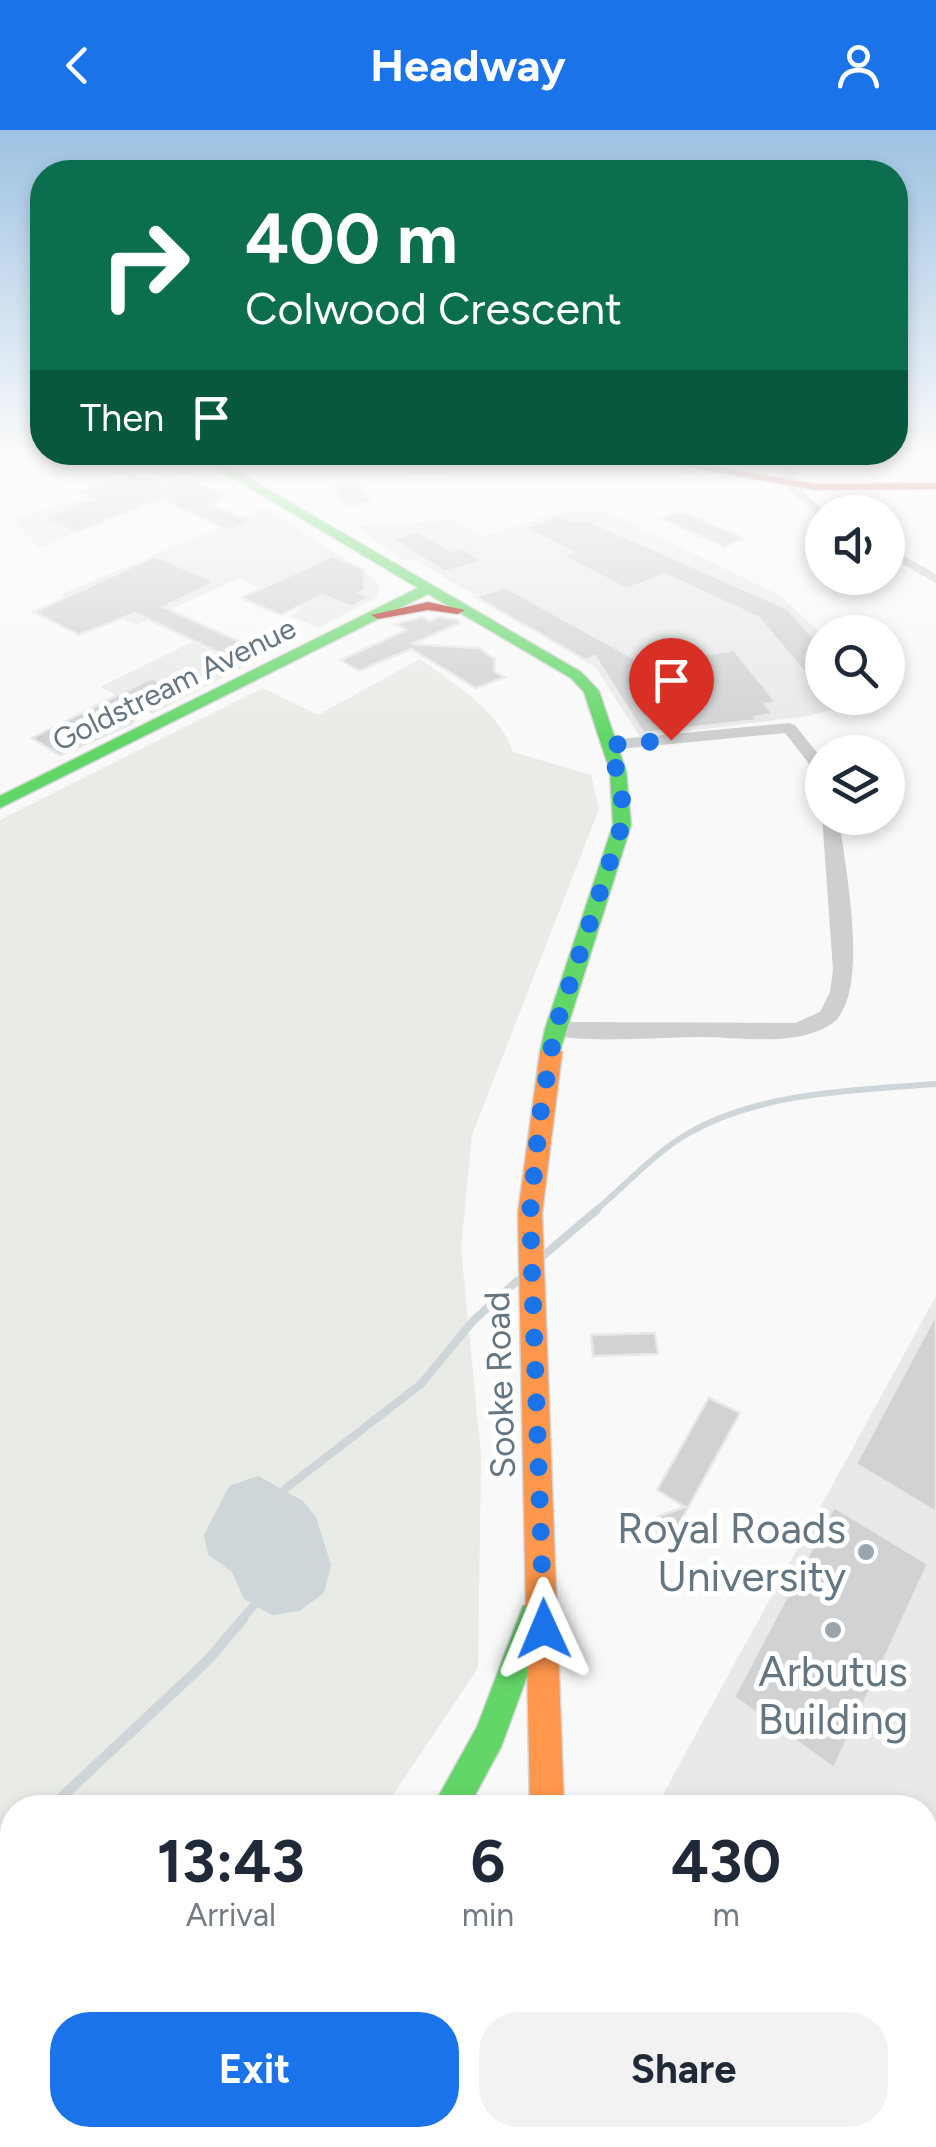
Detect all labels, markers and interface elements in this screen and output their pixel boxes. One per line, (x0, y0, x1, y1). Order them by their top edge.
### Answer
icon: back (50, 38, 105, 93)
text: Headway (370, 38, 566, 92)
icon: person (831, 38, 886, 93)
text: 400 m (245, 196, 458, 281)
icon: right (80, 200, 210, 330)
text: Colwood Crescent (245, 281, 622, 335)
icon: arrive (184, 390, 239, 445)
text: Then (80, 395, 164, 441)
map controls (805, 495, 905, 835)
button: sound (805, 495, 905, 595)
street label: Goldstream Avenue (46, 609, 302, 759)
button: search (805, 615, 905, 715)
pin (629, 638, 714, 741)
icon: arrive (644, 653, 699, 708)
button: layers (805, 735, 905, 835)
street label: Sooke Road (476, 1291, 524, 1479)
place label: Royal Roads University (617, 1503, 846, 1602)
marker: Royal Roads University (855, 1541, 877, 1563)
position arrow (492, 1577, 596, 1681)
marker: Arbutus Building (822, 1619, 844, 1641)
place label: Arbutus Building (758, 1646, 908, 1745)
text: 13:43 (157, 1825, 305, 1897)
text: 6 (471, 1825, 505, 1897)
text: 430 (671, 1825, 781, 1897)
text: Arrival (186, 1896, 276, 1934)
text: min (462, 1896, 514, 1934)
text: m (712, 1896, 740, 1934)
button: Exit (50, 2012, 459, 2127)
button: Share (479, 2012, 888, 2127)

